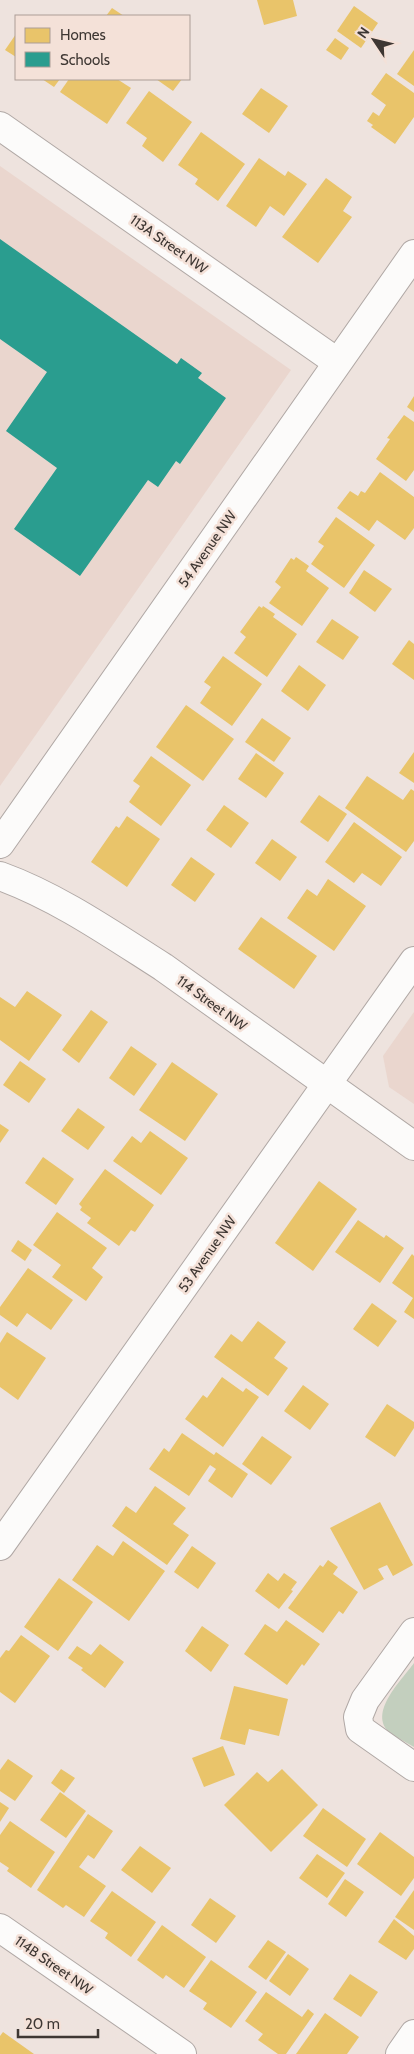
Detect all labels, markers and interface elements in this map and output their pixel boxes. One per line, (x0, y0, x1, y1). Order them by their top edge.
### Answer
legend (15, 15, 190, 80)
north arrow (349, 15, 399, 65)
text: N (353, 23, 374, 42)
text: Homes (60, 26, 106, 44)
text: Schools (60, 51, 110, 69)
street label: 113A Street NW (127, 211, 212, 278)
street label: 54 Avenue NW (174, 507, 240, 591)
street label: 114 Street NW (173, 971, 251, 1035)
street label: 53 Avenue NW (174, 1212, 240, 1296)
street label: 114B Street NW (12, 1932, 97, 1999)
scale bar (18, 2006, 98, 2038)
text: 20 m (25, 2015, 60, 2033)

